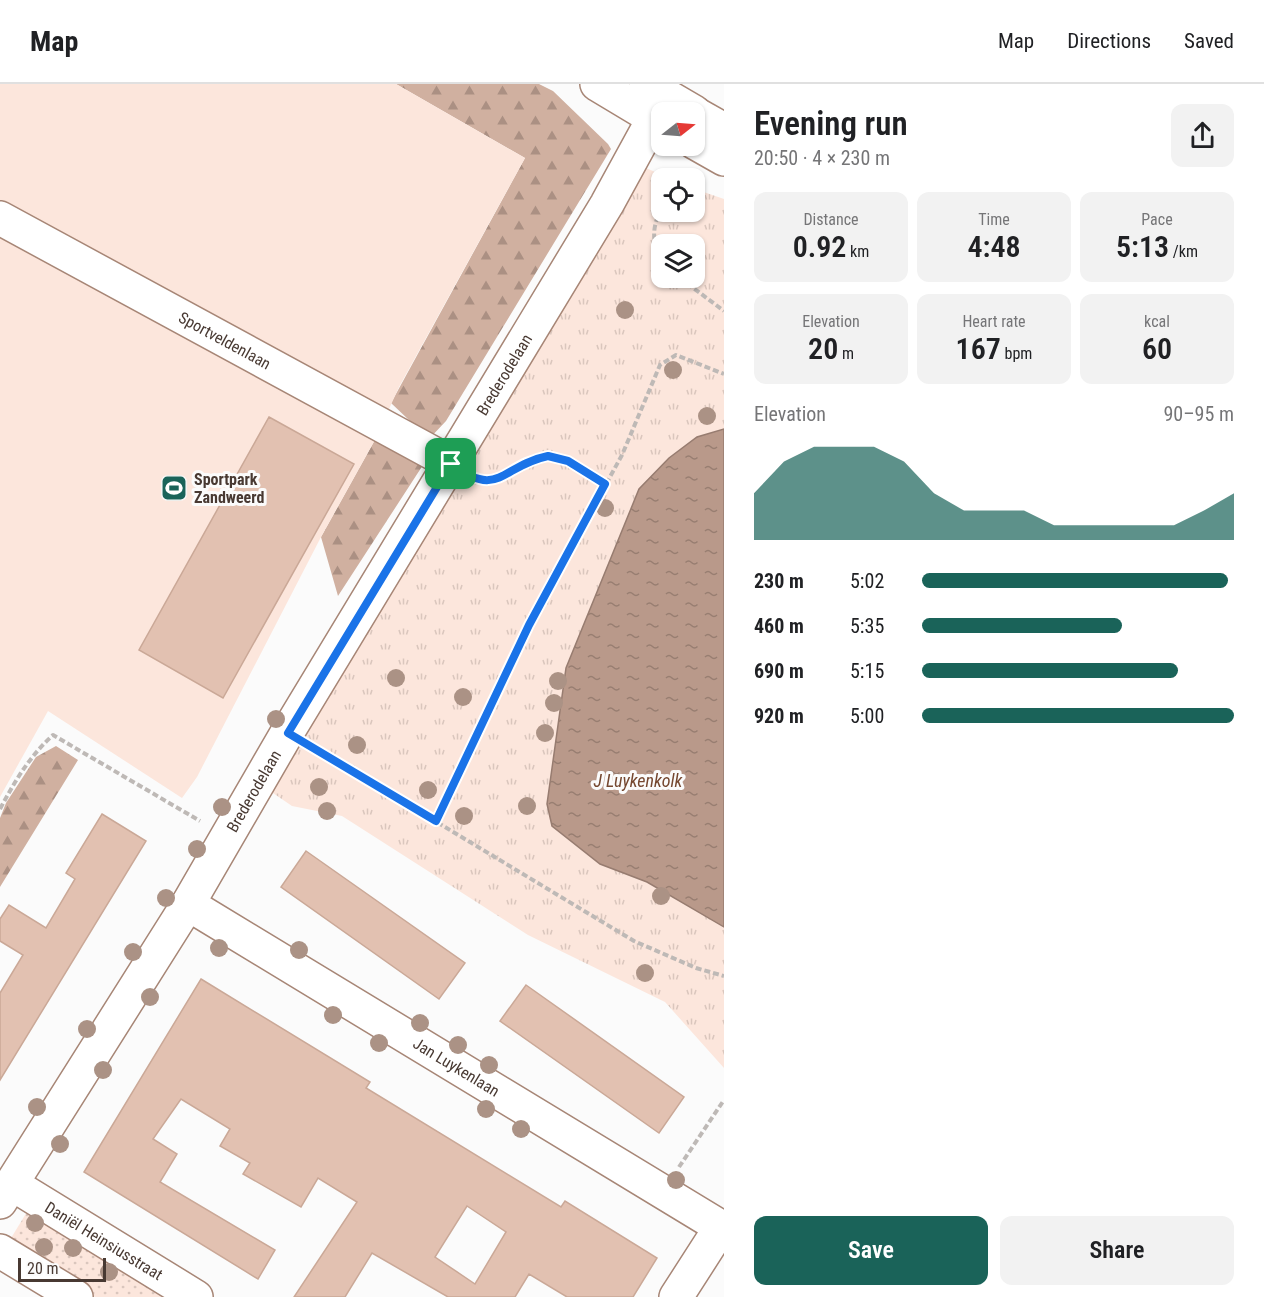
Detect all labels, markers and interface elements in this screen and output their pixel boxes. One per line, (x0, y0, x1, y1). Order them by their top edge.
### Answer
text: Map (30, 25, 78, 58)
text: Map (998, 29, 1034, 53)
text: Directions (1067, 29, 1151, 53)
text: Saved (1184, 29, 1234, 53)
north arrow (651, 102, 705, 156)
map controls (651, 102, 705, 288)
text: Evening run (754, 104, 908, 143)
button: share (1171, 104, 1234, 167)
text: 20:50 · 4 × 230 m (754, 146, 890, 170)
button: locate (651, 168, 705, 222)
text: Distance (803, 210, 859, 229)
text: Time (978, 210, 1010, 229)
text: Pace (1141, 210, 1173, 229)
text: 0.92 (793, 229, 846, 264)
text: 4:48 (967, 229, 1021, 264)
text: 5:13 (1116, 229, 1169, 264)
button: layers (651, 234, 705, 288)
text: km (846, 242, 869, 261)
text: /km (1169, 242, 1198, 261)
street label: Sportveldenlaan (175, 308, 274, 373)
text: Elevation (802, 312, 860, 331)
text: Heart rate (962, 312, 1026, 331)
text: kcal (1144, 312, 1170, 331)
street label: Brederodelaan (473, 331, 536, 419)
text: 20 (808, 331, 838, 366)
text: 167 (956, 331, 1001, 366)
text: 60 (1142, 331, 1172, 366)
text: m (838, 344, 854, 363)
text: bpm (1001, 344, 1032, 363)
text: Elevation (754, 402, 826, 426)
text: 90–95 m (1163, 402, 1234, 426)
pin (425, 438, 476, 489)
icon: arrive (434, 447, 467, 480)
place label: Sportpark Zandweerd (194, 470, 264, 507)
sports icon: Sportpark Zandweerd (159, 473, 189, 503)
text: 230 m (754, 569, 804, 593)
text: 5:02 (850, 569, 884, 593)
text: 460 m (754, 614, 804, 638)
text: 5:35 (850, 614, 884, 638)
text: 690 m (754, 659, 804, 683)
text: 5:15 (850, 659, 884, 683)
text: 920 m (754, 704, 804, 728)
text: 5:00 (850, 704, 884, 728)
street label: Brederodelaan (223, 747, 285, 835)
water label: J Luykenkolk (594, 770, 684, 791)
street label: Jan Luykenlaan (410, 1034, 503, 1101)
street label: Daniël Heinsiusstraat (41, 1198, 166, 1284)
button: Save (754, 1216, 988, 1285)
button: Share (1000, 1216, 1234, 1285)
scale bar (18, 1255, 106, 1282)
text: 20 m (27, 1259, 59, 1278)

